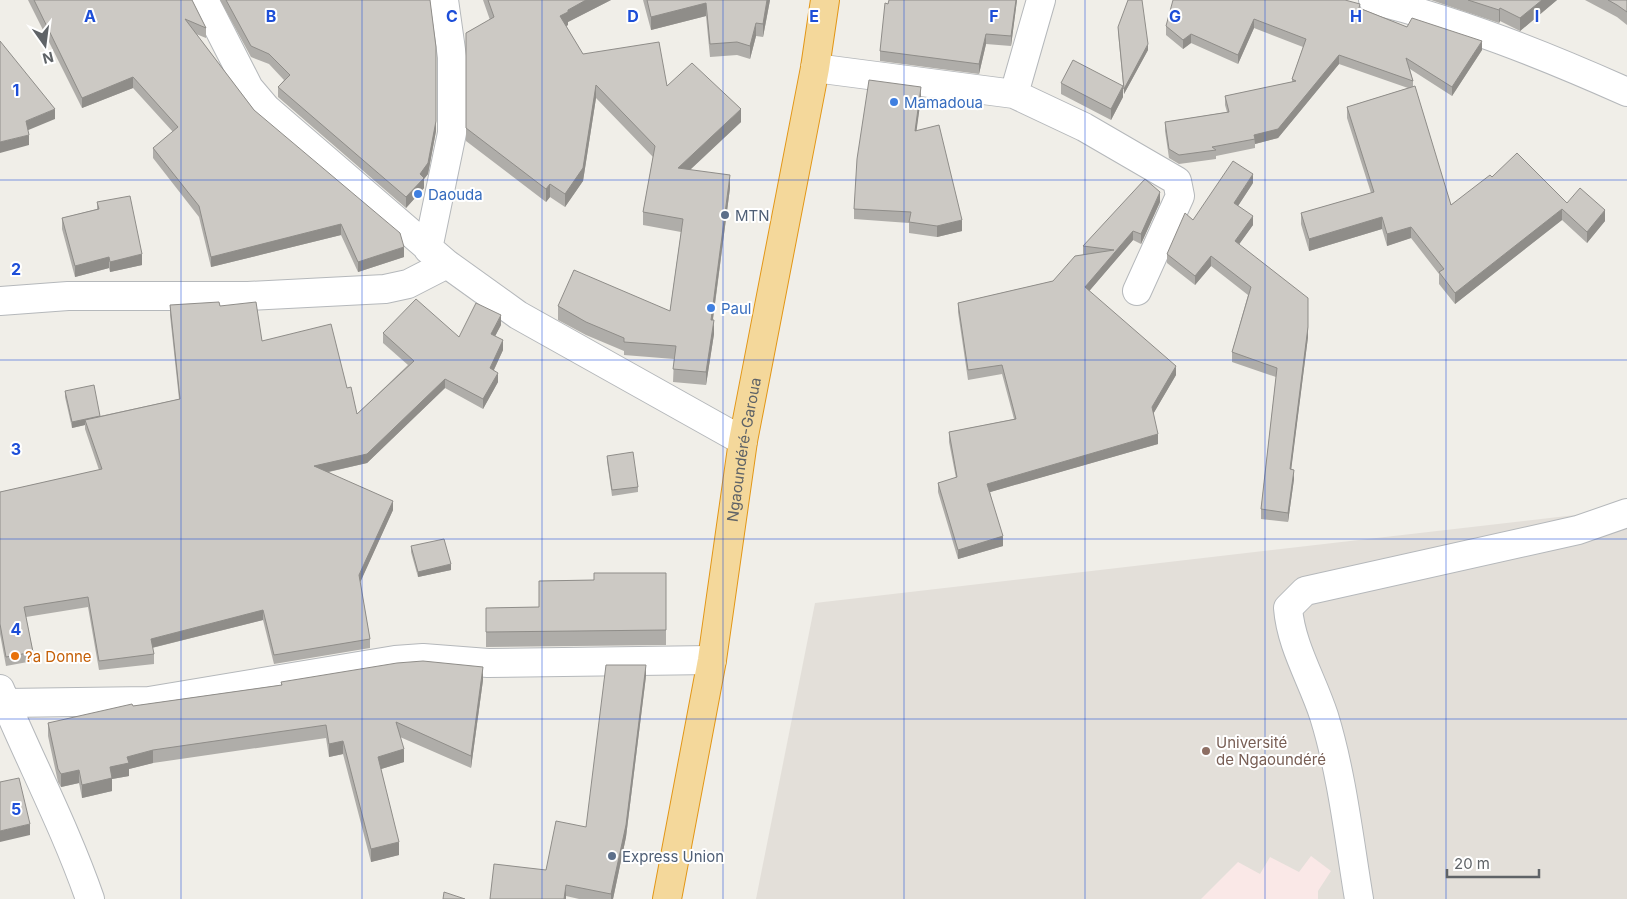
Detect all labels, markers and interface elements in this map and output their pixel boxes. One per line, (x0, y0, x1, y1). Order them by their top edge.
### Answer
text: A (84, 6, 96, 26)
text: B (266, 6, 276, 26)
text: C (446, 6, 458, 26)
text: D (627, 6, 639, 26)
text: E (809, 6, 819, 26)
text: F (989, 6, 999, 26)
text: G (1169, 6, 1181, 26)
text: H (1350, 6, 1362, 26)
text: I (1535, 6, 1539, 26)
north arrow (20, 20, 70, 70)
text: N (41, 49, 55, 68)
text: 1 (13, 80, 19, 100)
place label: Mamadoua (904, 93, 983, 112)
marker: Mamadoua (888, 96, 900, 108)
place label: Daouda (428, 185, 483, 204)
marker: Daouda (412, 188, 424, 200)
place label: MTN (735, 206, 770, 225)
marker: MTN (719, 209, 731, 221)
text: 2 (11, 259, 21, 279)
place label: Paul (721, 299, 752, 318)
marker: Paul (705, 302, 717, 314)
street label: Ngaoundéré-Garoua (722, 376, 765, 523)
text: 3 (11, 439, 21, 459)
text: 4 (11, 619, 22, 639)
place label: ?a Donne (25, 647, 92, 666)
marker: ?a Donne (9, 650, 21, 662)
place label: Université de Ngaoundéré (1216, 733, 1326, 769)
marker: Université de Ngaoundéré (1200, 745, 1212, 757)
text: 5 (11, 799, 21, 819)
scale bar (1447, 846, 1540, 878)
place label: Express Union (622, 847, 724, 866)
marker: Express Union (606, 850, 618, 862)
text: 20 m (1454, 854, 1490, 873)

